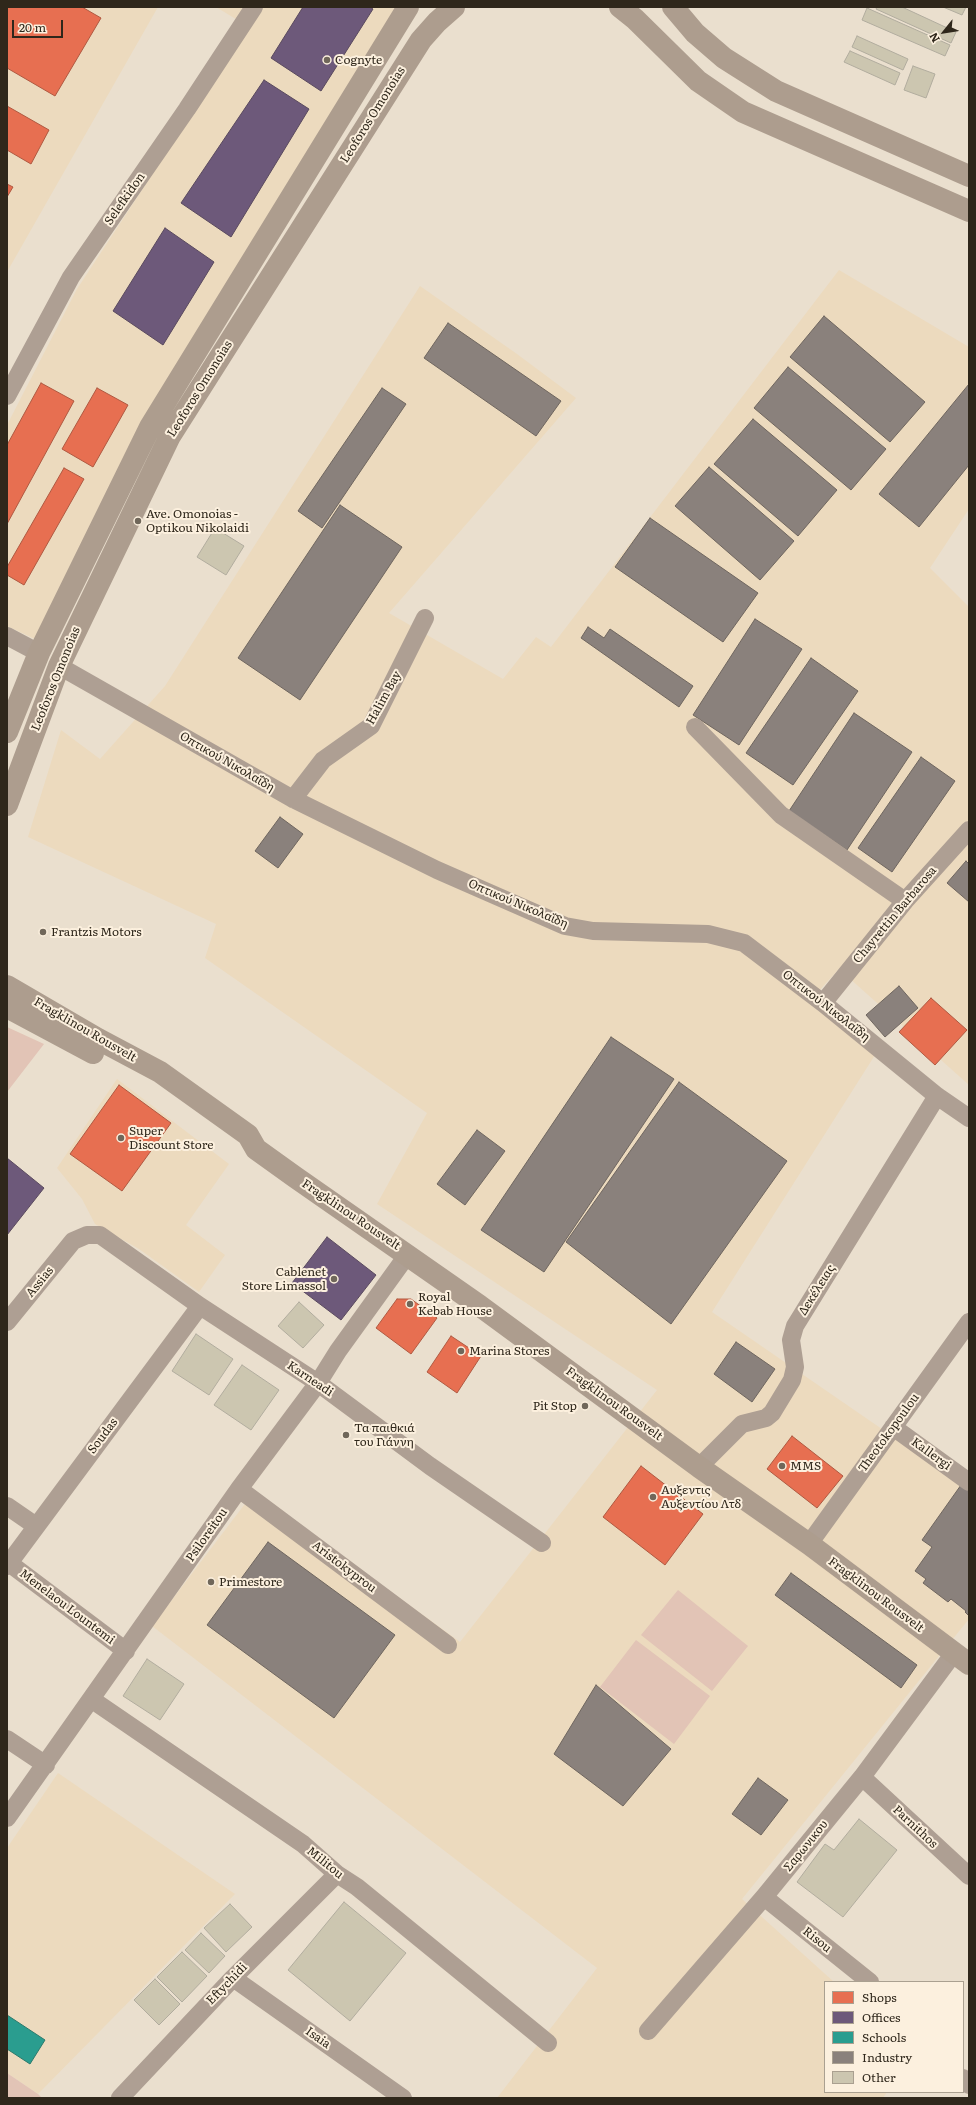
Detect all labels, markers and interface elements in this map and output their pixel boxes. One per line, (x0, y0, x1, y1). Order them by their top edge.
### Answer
scale bar (14, 12, 65, 38)
north arrow (924, 12, 964, 52)
text: 20 m (19, 18, 46, 36)
text: N (924, 30, 943, 46)
place label: Cognyte (335, 53, 382, 67)
marker: Cognyte (322, 55, 332, 65)
street label: Leoforos Omonoias (338, 64, 408, 166)
street label: Selefkidon (102, 170, 148, 228)
street label: Leoforos Omonoias (165, 338, 235, 440)
place label: Ave. Omonoias - Optikou Nikolaidi (146, 507, 249, 535)
marker: Ave. Omonoias - Optikou Nikolaidi (133, 516, 143, 526)
street label: Leoforos Omonoias (29, 625, 83, 733)
street label: Halim Bay (363, 669, 405, 727)
street label: Οπτικού Νικολαΐδη (177, 729, 277, 795)
street label: Chayrettin Barbarosa (850, 864, 940, 966)
street label: Οπτικού Νικολαΐδη (466, 876, 570, 932)
place label: Frantzis Motors (51, 925, 142, 939)
marker: Frantzis Motors (38, 927, 48, 937)
street label: Οπτικού Νικολαΐδη (779, 967, 873, 1045)
street label: Fragklinou Rousvelt (31, 995, 139, 1065)
place label: Super Discount Store (129, 1124, 213, 1152)
marker: Super Discount Store (116, 1133, 126, 1143)
street label: Fragklinou Rousvelt (299, 1177, 403, 1253)
street label: Δεκέλειας (796, 1262, 838, 1318)
street label: Assias (23, 1264, 57, 1300)
place label: Cablenet Store Limassol (242, 1265, 326, 1293)
marker: Cablenet Store Limassol (329, 1274, 339, 1284)
place label: Royal Kebab House (418, 1290, 492, 1318)
marker: Royal Kebab House (405, 1299, 415, 1309)
place label: Marina Stores (469, 1344, 549, 1358)
marker: Marina Stores (456, 1346, 466, 1356)
street label: Karneadi (284, 1358, 336, 1400)
street label: Fragklinou Rousvelt (563, 1364, 665, 1444)
street label: Theotokopoulou (856, 1391, 922, 1475)
place label: Pit Stop (533, 1399, 577, 1413)
marker: Pit Stop (580, 1401, 590, 1411)
street label: Soudas (85, 1415, 121, 1457)
place label: Τα παιθκιά του Γιάννη (354, 1421, 415, 1449)
marker: Τα παιθκιά του Γιάννη (341, 1430, 351, 1440)
street label: Kallergi (908, 1435, 954, 1473)
place label: MMS (790, 1459, 821, 1473)
marker: MMS (777, 1461, 787, 1471)
place label: Αυξεντις Αυξεντίου Λτδ (661, 1483, 741, 1511)
marker: Αυξεντις Αυξεντίου Λτδ (648, 1492, 658, 1502)
street label: Psiloreitou (183, 1505, 231, 1565)
street label: Aristokyprou (309, 1538, 379, 1596)
street label: Fragklinou Rousvelt (825, 1554, 927, 1636)
street label: Menelaou Lountemi (17, 1566, 117, 1648)
place label: Primestore (219, 1575, 282, 1589)
marker: Primestore (206, 1577, 216, 1587)
street label: Parnithos (890, 1803, 940, 1851)
street label: Σαρωνικου (781, 1817, 831, 1875)
street label: Militou (304, 1844, 346, 1882)
street label: Risou (800, 1924, 834, 1956)
street label: Eftychidi (204, 1960, 250, 2008)
legend (824, 1981, 964, 2093)
text: Shops (862, 1988, 897, 2006)
text: Offices (862, 2008, 900, 2026)
street label: Isaia (303, 2024, 333, 2052)
text: Schools (862, 2028, 906, 2046)
text: Industry (862, 2048, 912, 2066)
text: Other (862, 2068, 896, 2086)

